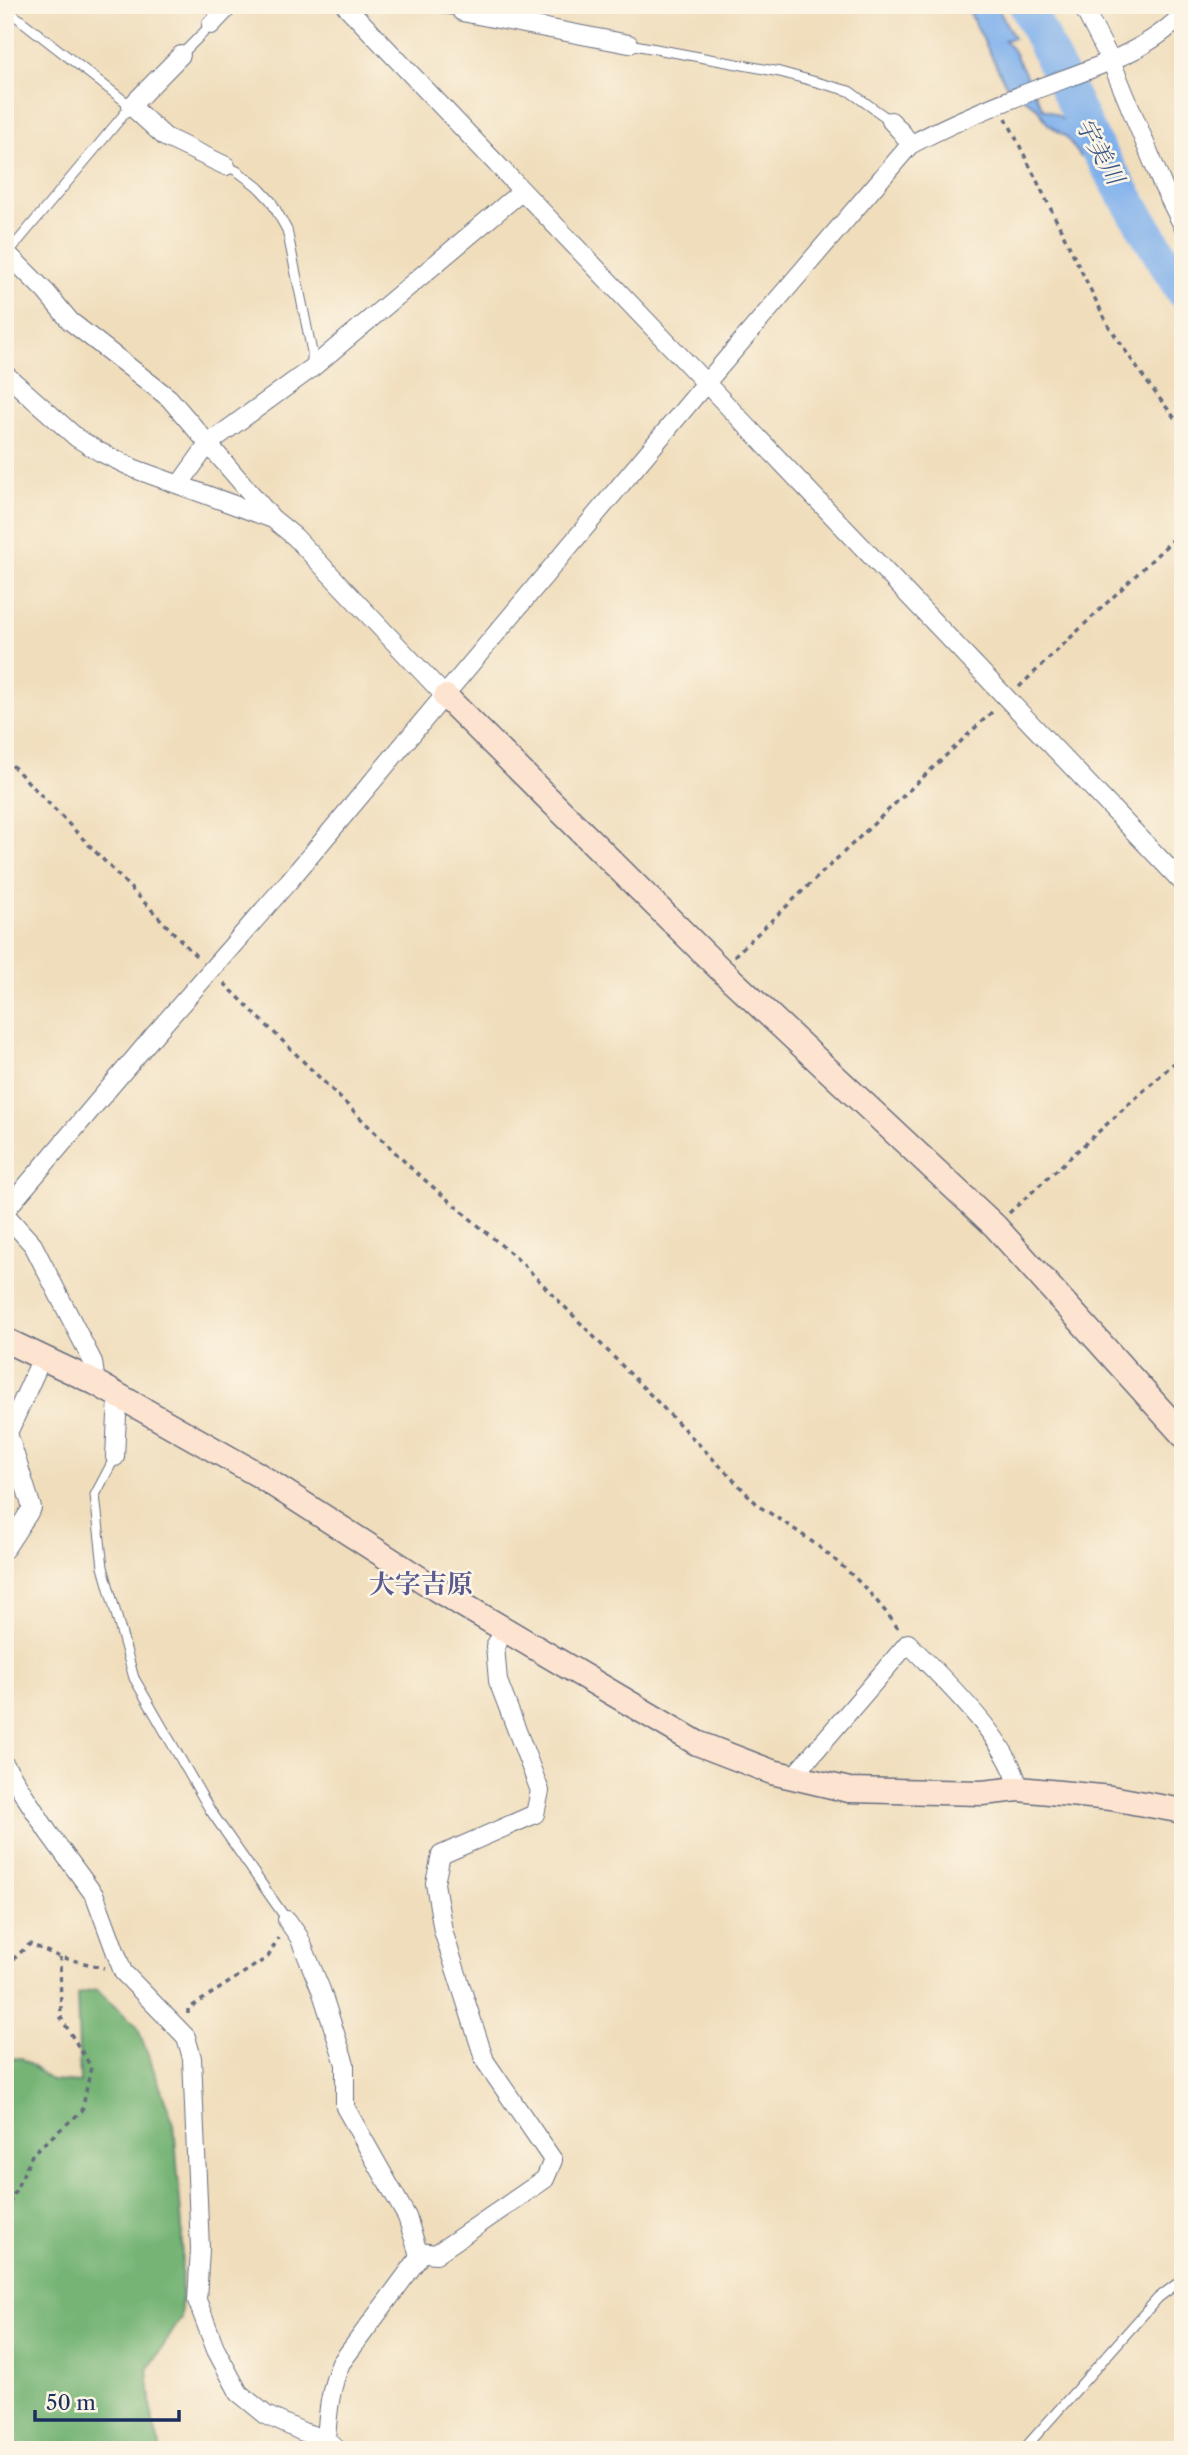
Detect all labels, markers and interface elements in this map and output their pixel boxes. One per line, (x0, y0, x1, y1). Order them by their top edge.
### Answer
water label: 宇美川 (1070, 112, 1132, 192)
district label: 大字吉原 (369, 1568, 473, 1600)
scale bar (35, 2378, 178, 2422)
text: 50 m (46, 2390, 96, 2415)

